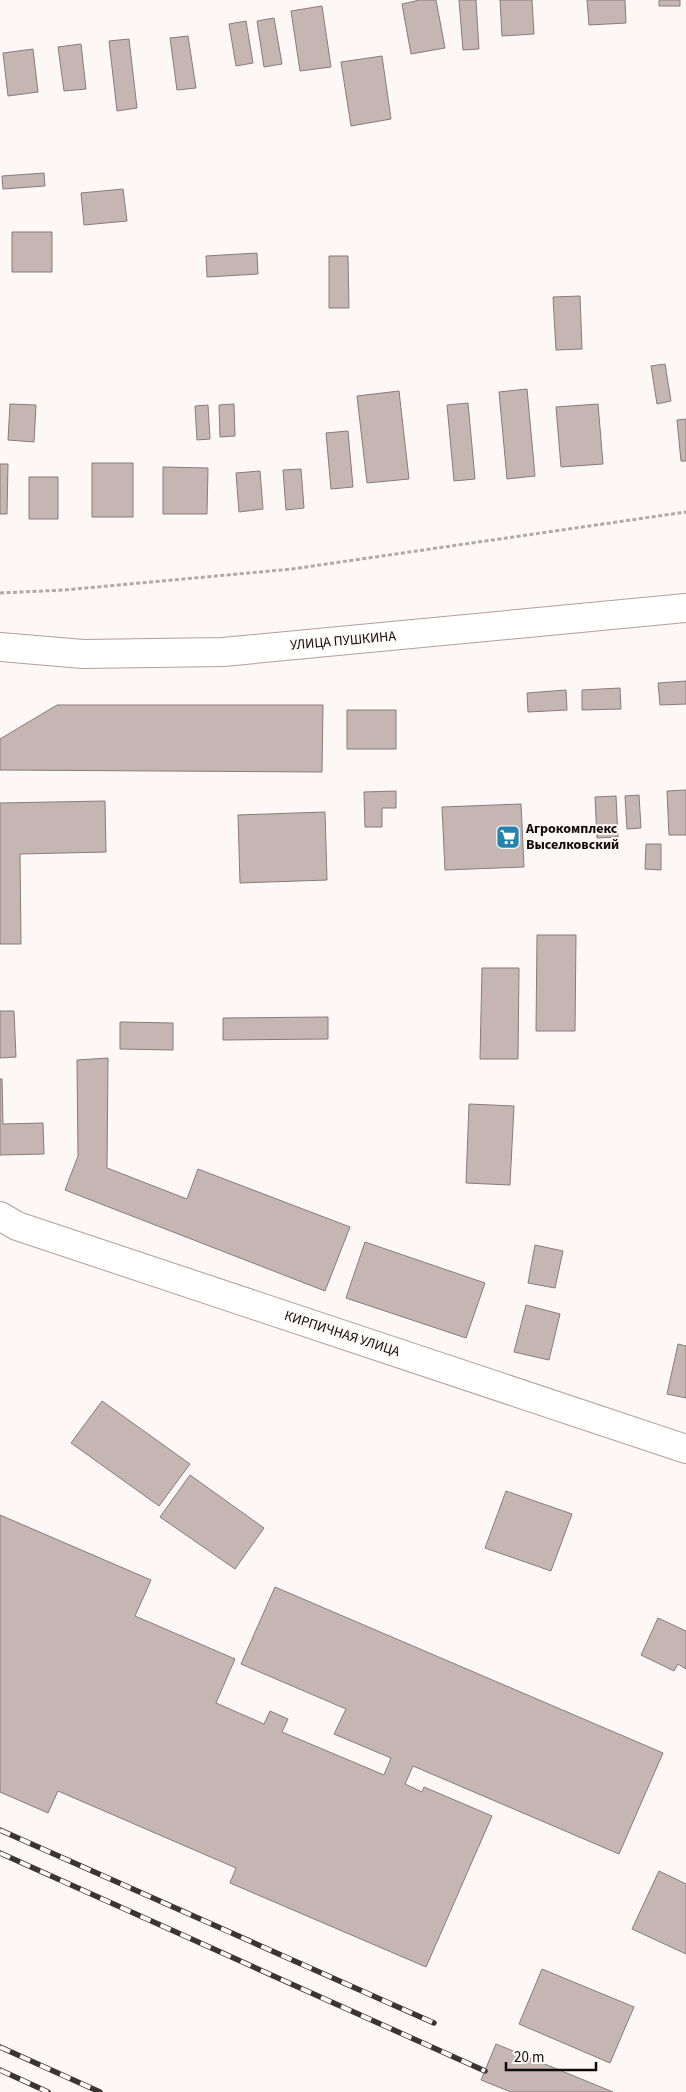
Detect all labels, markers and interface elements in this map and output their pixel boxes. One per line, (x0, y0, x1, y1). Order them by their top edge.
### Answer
street label: УЛИЦА ПУШКИНА (289, 626, 397, 656)
place label: Агрокомплекс Выселковский (525, 819, 619, 855)
supermarket icon: Агрокомплекс Выселковский (495, 824, 521, 850)
street label: КИРПИЧНАЯ УЛИЦА (282, 1306, 403, 1362)
scale bar (506, 2040, 596, 2072)
text: 20 m (514, 2047, 544, 2068)

